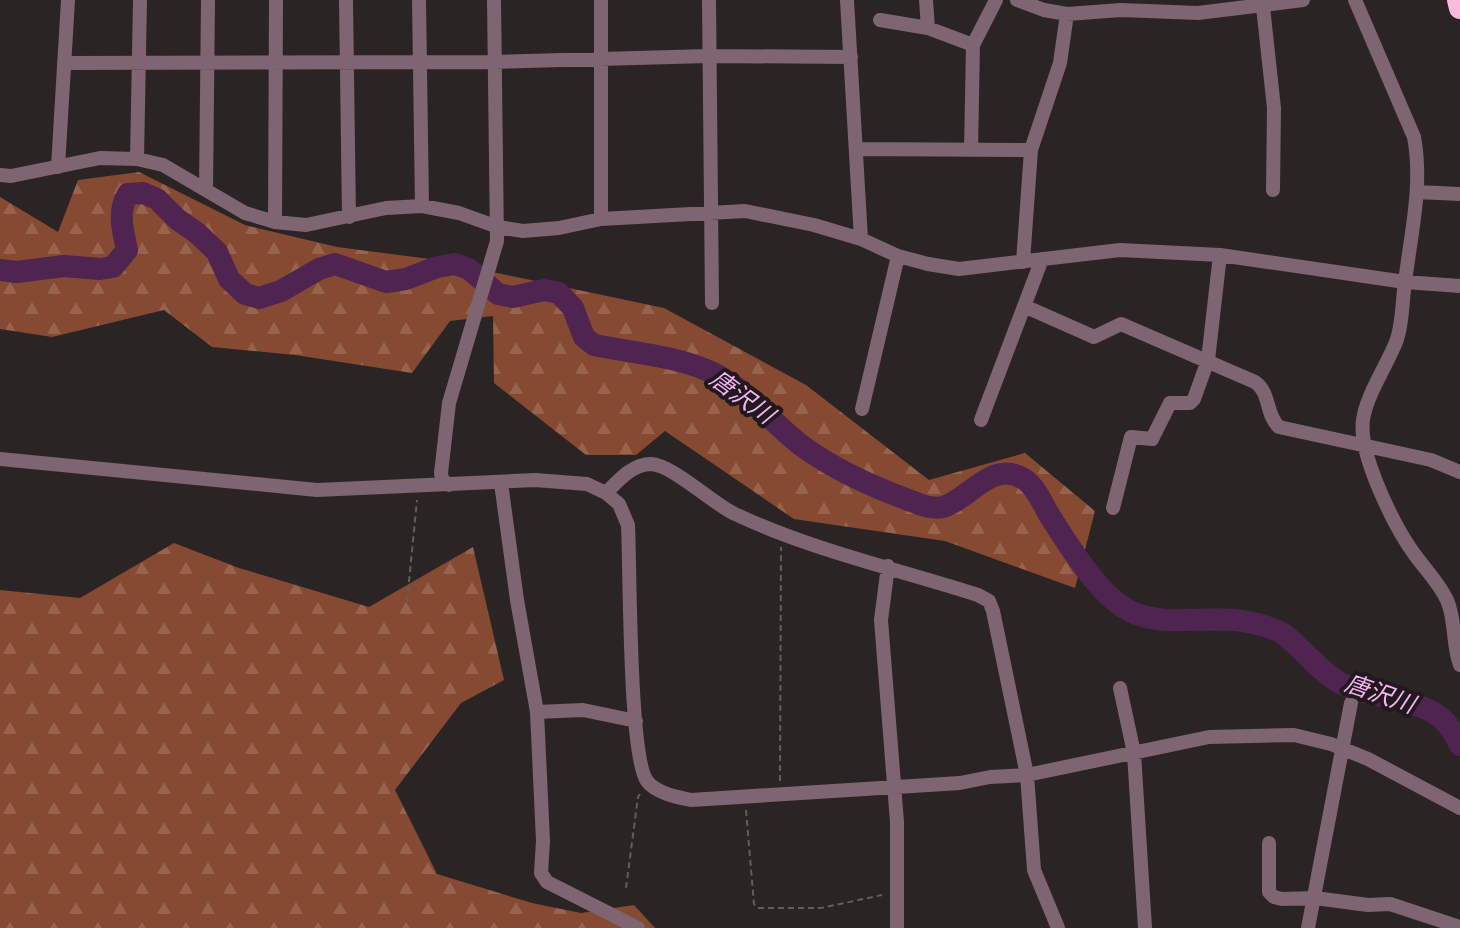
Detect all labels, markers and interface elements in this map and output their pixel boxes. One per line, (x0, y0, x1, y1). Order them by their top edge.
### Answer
water label: 唐沢川 (705, 365, 782, 431)
water label: 唐沢川 (1341, 669, 1421, 720)

